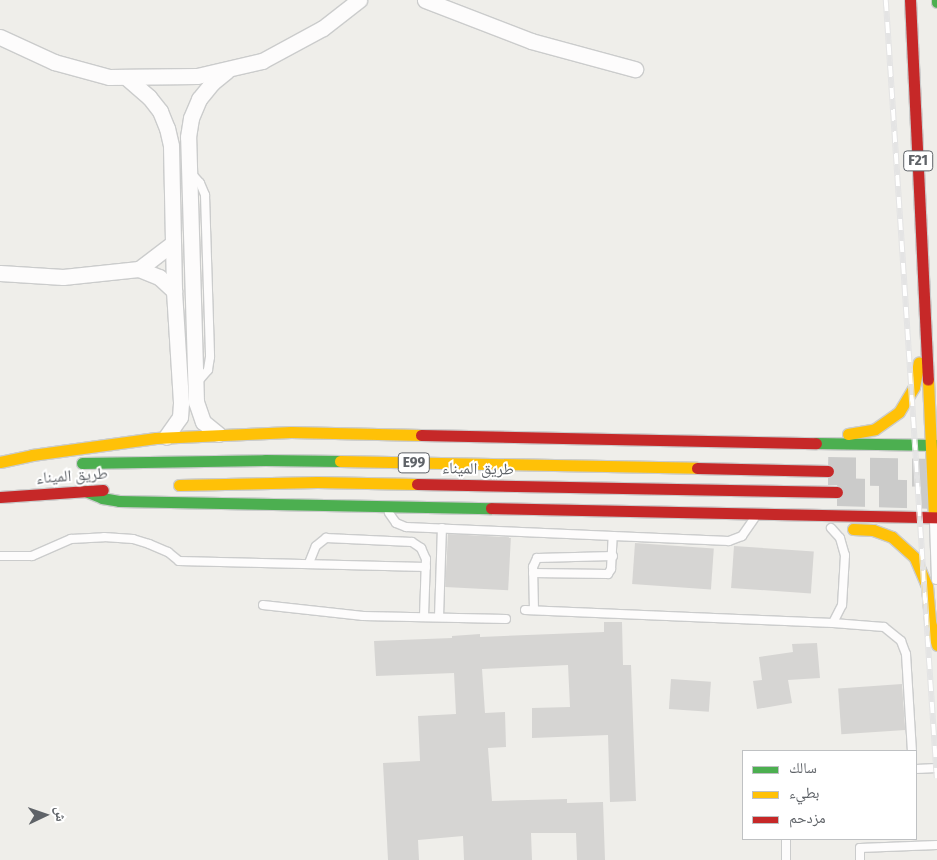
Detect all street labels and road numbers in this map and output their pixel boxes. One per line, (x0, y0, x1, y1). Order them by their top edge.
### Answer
road number: F21 (903, 148, 933, 174)
road number: E99 (398, 450, 430, 476)
street label: طريق الميناء (442, 459, 514, 479)
street label: طريق الميناء (36, 464, 108, 488)

